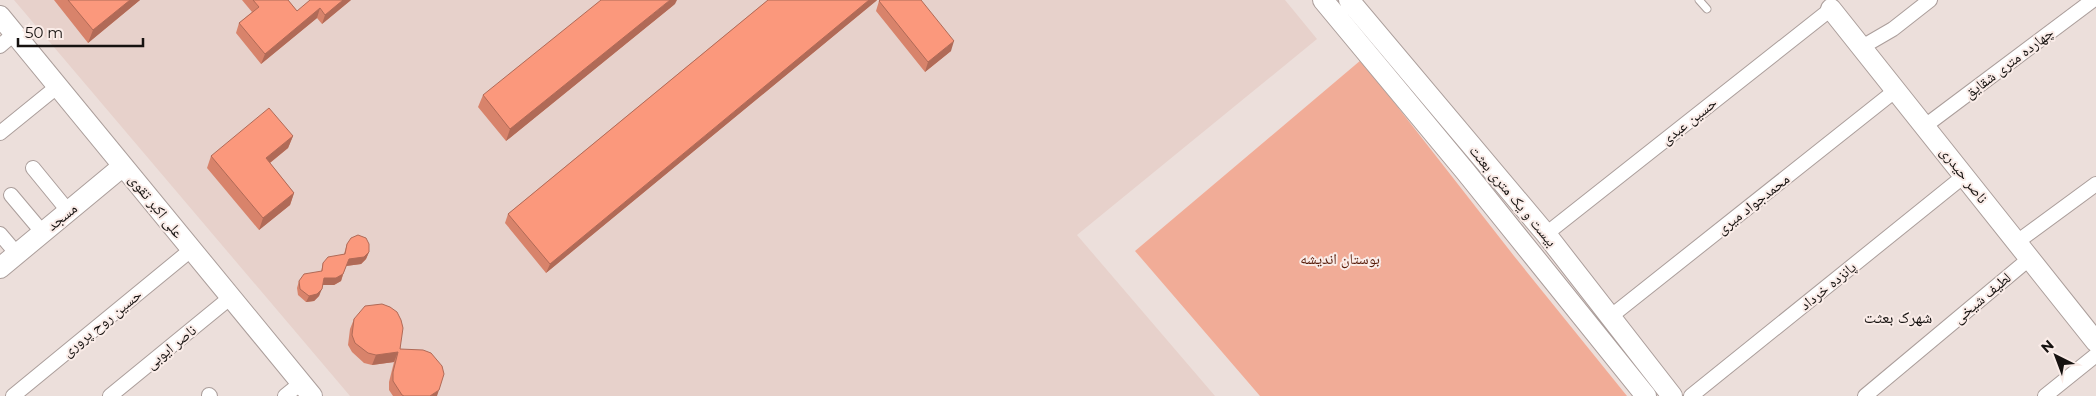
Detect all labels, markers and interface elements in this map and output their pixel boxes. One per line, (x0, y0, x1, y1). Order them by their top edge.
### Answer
scale bar (18, 15, 142, 47)
text: 50 m (25, 23, 63, 42)
street label: چهارده متری شقایق (1960, 23, 2058, 103)
street label: حسین عبدی (1657, 93, 1721, 149)
street label: بیست و یک متری بعثت (1465, 141, 1561, 251)
street label: ناصر حیدری (1936, 143, 1992, 207)
street label: محمدجواد میری (1712, 169, 1794, 239)
street label: علی اکبر تقوی (124, 170, 188, 243)
street label: مسجد (43, 198, 81, 235)
park label: بوستان اندیشه (1300, 249, 1380, 269)
street label: پانزده خرداد (1796, 257, 1860, 314)
street label: لطیف شیخی (1949, 268, 2015, 328)
street label: حسین روح پروری (58, 284, 146, 361)
district label: شهرک بعثت (1864, 308, 1932, 327)
street label: ناصر ایوبی (141, 320, 201, 374)
north arrow (2031, 331, 2081, 381)
text: N (2037, 336, 2058, 357)

